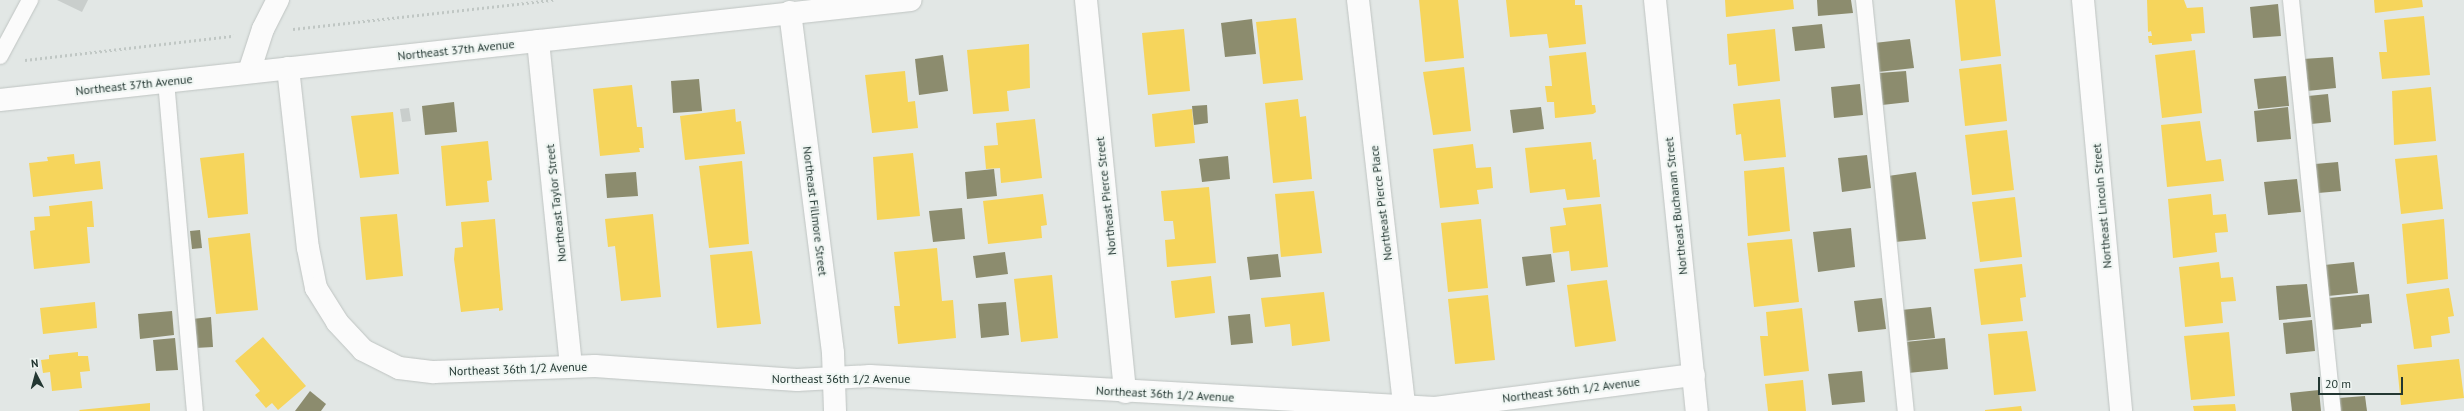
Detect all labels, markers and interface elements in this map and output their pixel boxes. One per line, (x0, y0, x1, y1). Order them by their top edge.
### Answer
street label: Northeast 37th Avenue (397, 37, 515, 63)
street label: Northeast 37th Avenue (75, 72, 193, 98)
street label: Northeast Pierce Street (1093, 136, 1119, 256)
street label: Northeast Buchanan Street (1662, 136, 1690, 276)
street label: Northeast Taylor Street (543, 143, 569, 263)
street label: Northeast Lincoln Street (2089, 143, 2115, 269)
street label: Northeast Fillmore Street (800, 145, 830, 277)
street label: Northeast Pierce Place (1367, 145, 1395, 261)
north arrow (16, 355, 56, 395)
text: N (30, 356, 39, 370)
street label: Northeast 36th 1/2 Avenue (448, 359, 588, 379)
scale bar (2320, 369, 2405, 395)
street label: Northeast 36th 1/2 Avenue (772, 372, 910, 386)
street label: Northeast 36th 1/2 Avenue (1501, 374, 1641, 406)
text: 20 m (2325, 376, 2351, 391)
street label: Northeast 36th 1/2 Avenue (1095, 383, 1235, 405)

